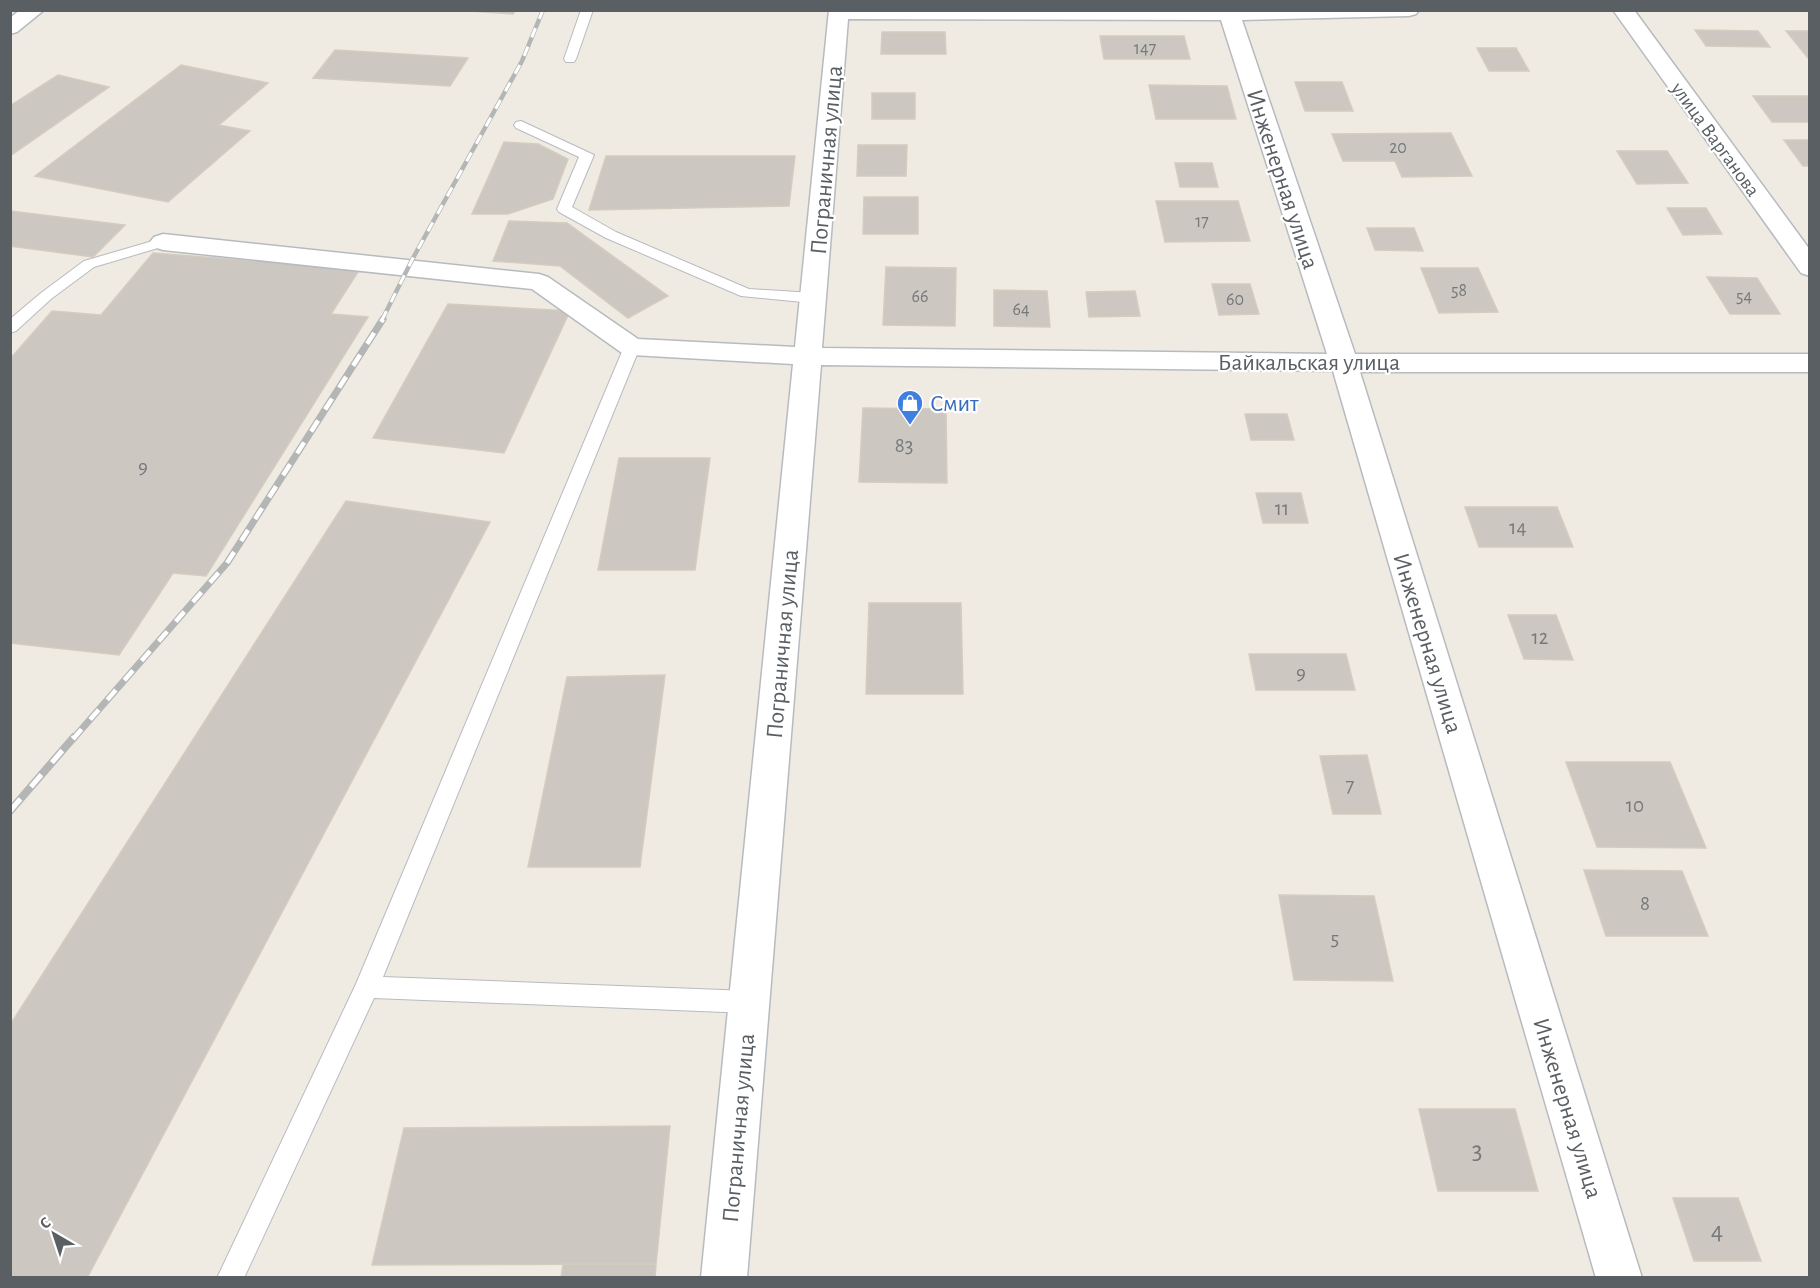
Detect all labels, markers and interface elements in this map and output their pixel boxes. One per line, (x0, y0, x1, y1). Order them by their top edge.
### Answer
house number: 147 (1134, 40, 1156, 58)
street label: Пограничная улица (807, 64, 847, 256)
street label: улица Варганова (1667, 78, 1763, 200)
street label: Инженерная улица (1242, 86, 1322, 272)
house number: 20 (1389, 139, 1407, 157)
house number: 17 (1195, 213, 1209, 231)
house number: 58 (1451, 282, 1467, 300)
house number: 66 (912, 288, 928, 306)
house number: 54 (1736, 288, 1752, 306)
house number: 60 (1226, 291, 1244, 309)
house number: 64 (1012, 301, 1030, 319)
street label: Байкальская улица (1218, 351, 1400, 375)
shop icon: Смит (895, 388, 925, 426)
place label: Смит (930, 392, 979, 416)
house number: 83 (895, 435, 913, 456)
house number: 9 (138, 456, 148, 477)
house number: 11 (1275, 498, 1289, 519)
house number: 14 (1509, 517, 1527, 538)
street label: Пограничная улица (763, 548, 803, 740)
street label: Инженерная улица (1388, 550, 1466, 736)
house number: 12 (1532, 627, 1548, 648)
house number: 9 (1296, 662, 1306, 683)
house number: 7 (1346, 775, 1355, 796)
house number: 10 (1626, 795, 1644, 816)
house number: 8 (1640, 893, 1650, 914)
house number: 5 (1331, 928, 1339, 949)
street label: Инженерная улица (1528, 1015, 1606, 1201)
street label: Пограничная улица (719, 1032, 759, 1224)
house number: 3 (1472, 1138, 1482, 1164)
north arrow (24, 1204, 84, 1264)
text: С (37, 1214, 54, 1232)
house number: 4 (1711, 1218, 1723, 1244)

